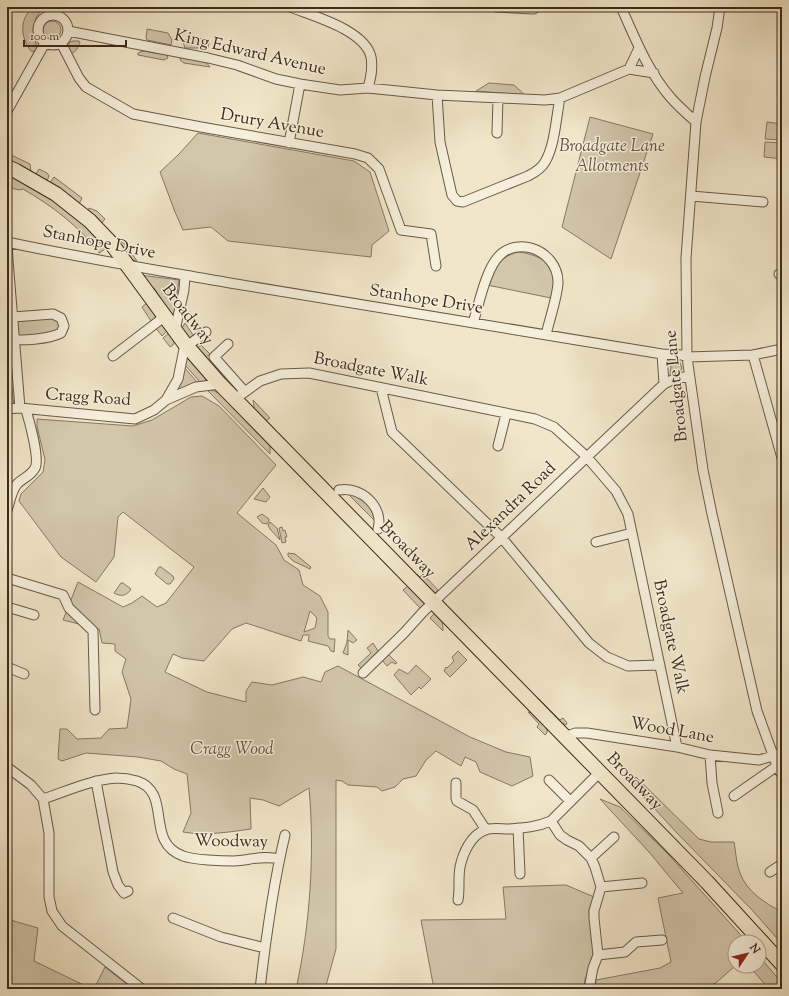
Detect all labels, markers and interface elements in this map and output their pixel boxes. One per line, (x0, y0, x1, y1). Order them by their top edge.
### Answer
scale bar (24, 22, 126, 48)
street label: King Edward Avenue (172, 24, 328, 82)
text: 100 m (30, 28, 59, 46)
street label: Drury Avenue (218, 103, 326, 145)
park label: Broadgate Lane Allotments (559, 135, 665, 179)
street label: Stanhope Drive (40, 220, 158, 266)
street label: Broadway (155, 279, 219, 351)
street label: Stanhope Drive (368, 279, 485, 321)
street label: Broadgate Lane (659, 329, 695, 443)
street label: Broadgate Walk (311, 347, 431, 393)
street label: Cragg Road (44, 383, 132, 413)
street label: Alexandra Road (460, 457, 562, 557)
street label: Broadway (373, 516, 441, 585)
street label: Broadgate Walk (646, 577, 694, 697)
street label: Wood Lane (628, 712, 716, 750)
park label: Cragg Wood (190, 738, 274, 762)
street label: Broadway (600, 748, 668, 817)
street label: Woodway (194, 829, 269, 855)
north arrow (727, 934, 767, 974)
text: N (745, 940, 764, 957)

